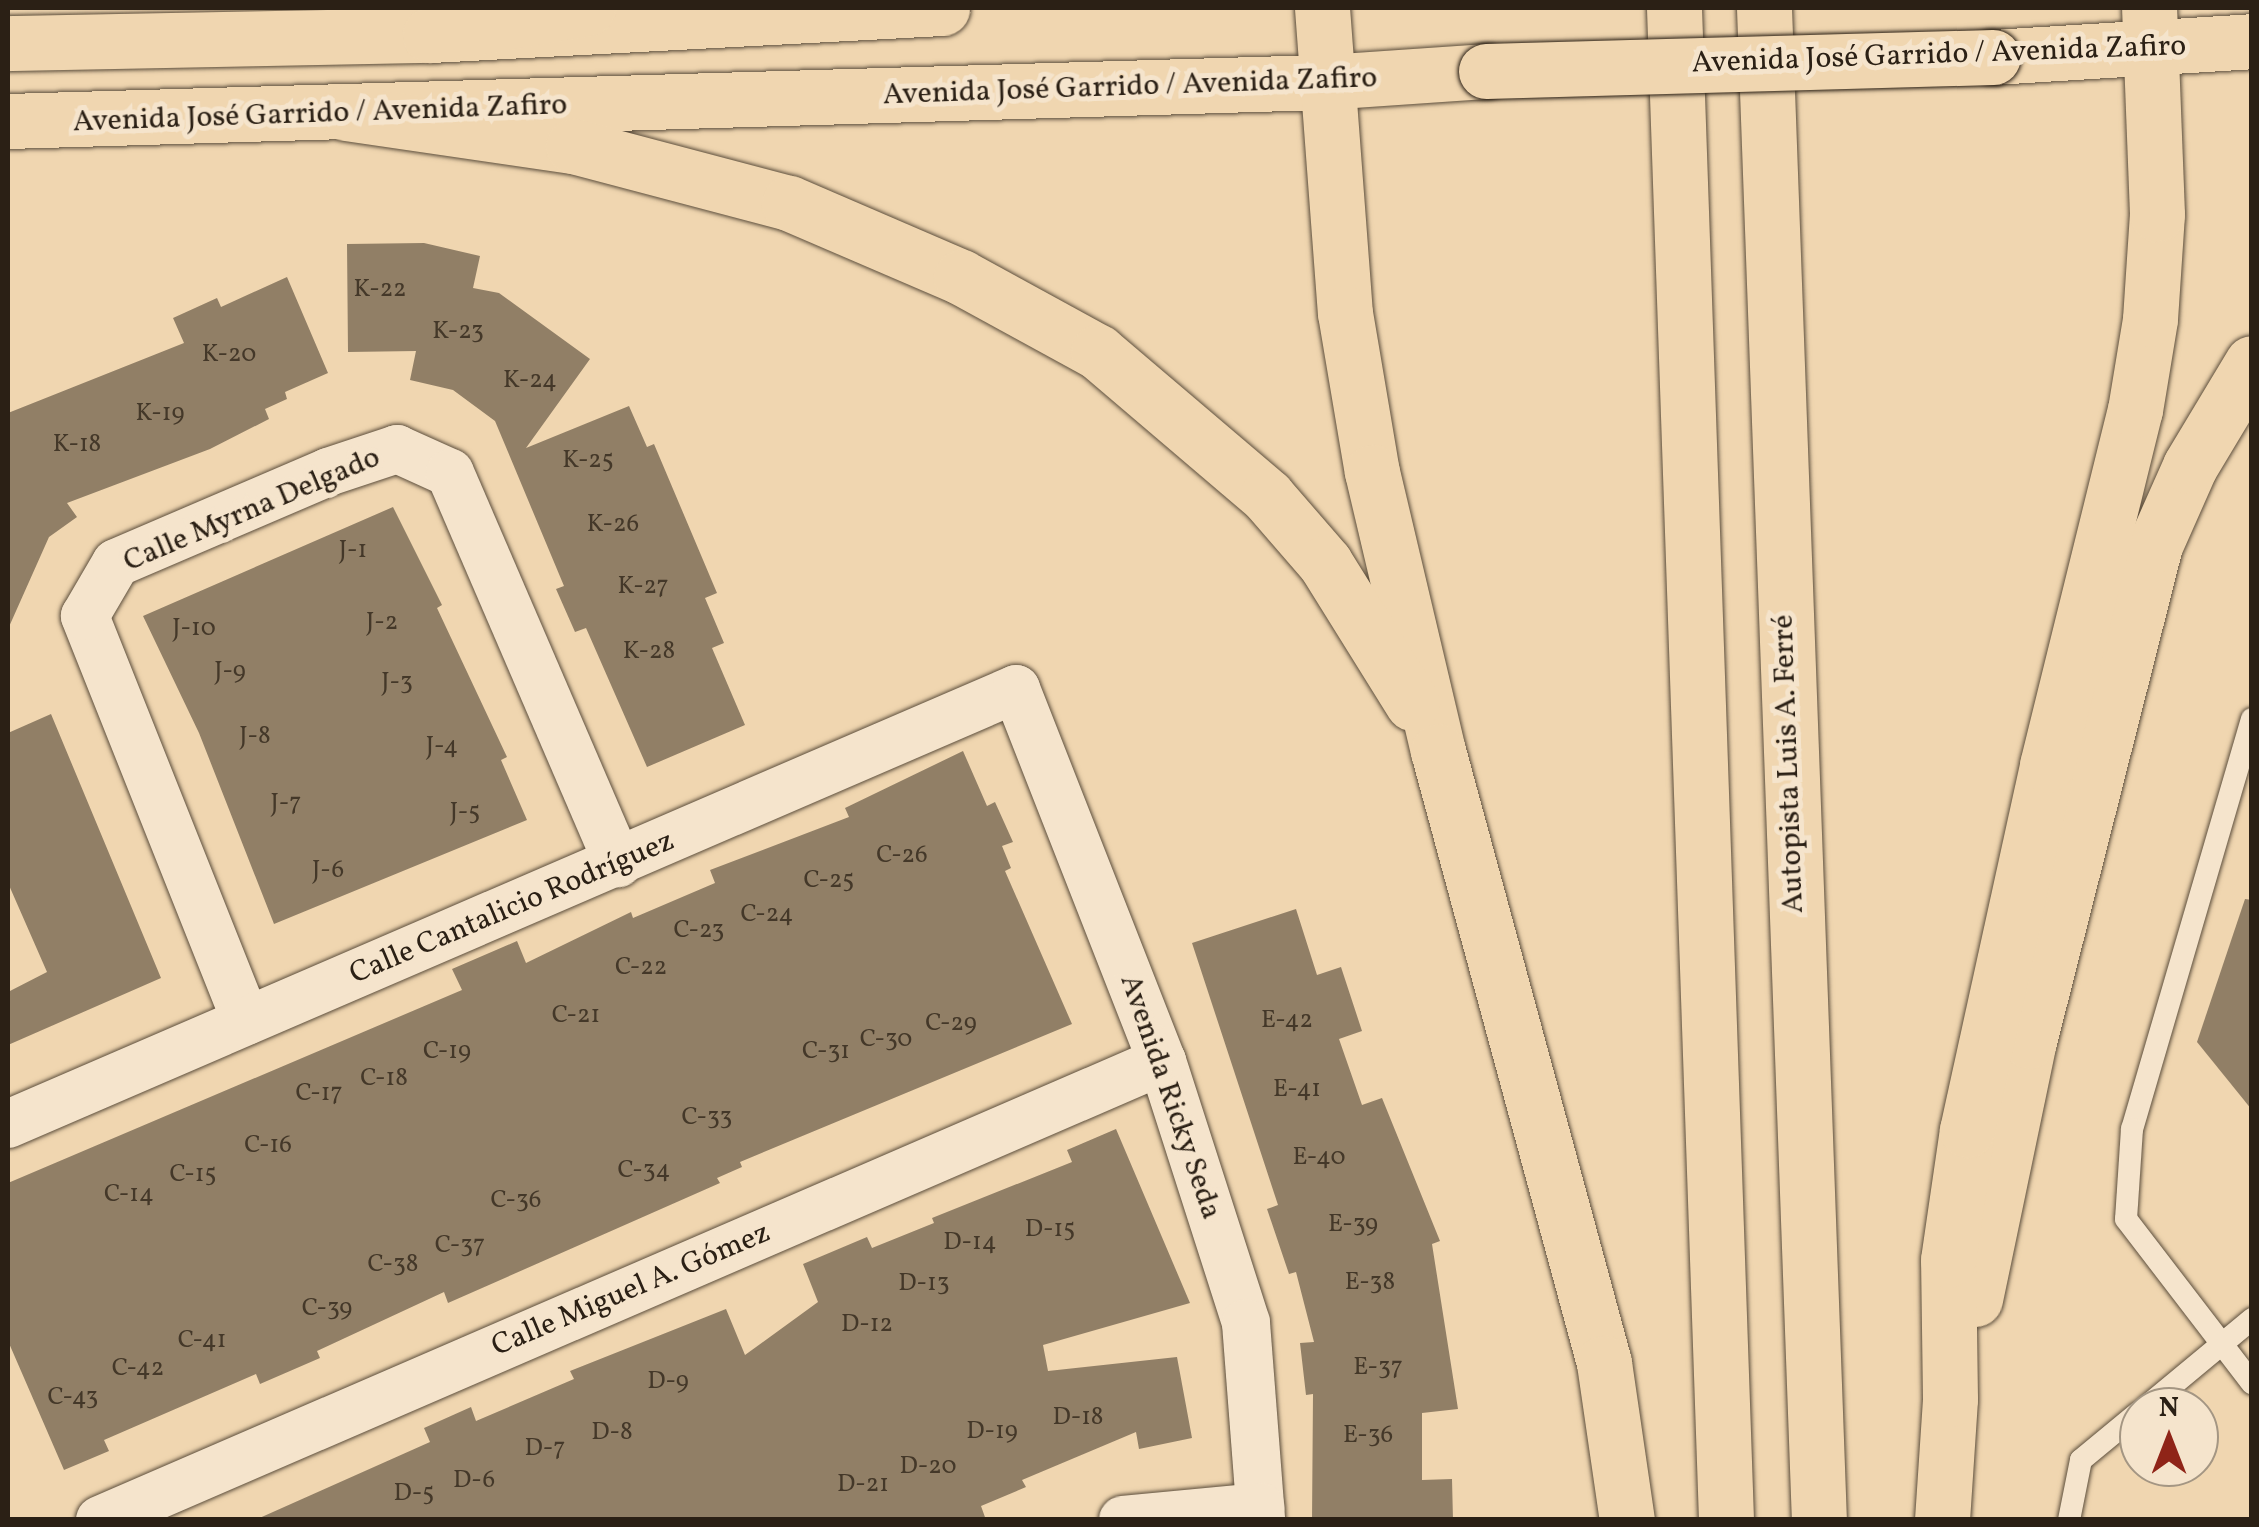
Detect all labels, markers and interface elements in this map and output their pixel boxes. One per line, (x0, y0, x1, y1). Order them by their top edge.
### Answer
street label: Avenida José Garrido / Avenida Zafiro (1691, 28, 2187, 82)
street label: Avenida José Garrido / Avenida Zafiro (882, 60, 1378, 114)
street label: Avenida José Garrido / Avenida Zafiro (72, 87, 568, 141)
house number: K-22 (353, 275, 407, 305)
house number: K-23 (432, 317, 484, 347)
house number: K-20 (202, 340, 256, 370)
house number: K-24 (503, 366, 557, 396)
house number: K-19 (136, 399, 184, 429)
house number: K-18 (53, 430, 101, 460)
street label: Calle Myrna Delgado (118, 440, 386, 580)
house number: K-25 (562, 446, 614, 476)
house number: K-26 (587, 510, 639, 540)
house number: J-1 (339, 536, 367, 566)
house number: K-27 (617, 572, 669, 602)
house number: J-2 (366, 608, 398, 638)
house number: J-10 (172, 614, 216, 644)
street label: Autopista Luis A. Ferré (1766, 614, 1812, 914)
house number: K-28 (623, 637, 675, 667)
house number: J-9 (214, 657, 246, 687)
house number: J-3 (381, 668, 413, 698)
house number: J-8 (239, 722, 271, 752)
house number: J-4 (426, 732, 458, 762)
house number: J-7 (271, 789, 301, 819)
house number: J-5 (450, 798, 480, 828)
street label: Calle Cantalicio Rodríguez (344, 823, 680, 993)
house number: C-26 (876, 841, 928, 871)
house number: J-6 (312, 856, 344, 886)
house number: C-25 (804, 866, 854, 896)
house number: C-24 (741, 900, 793, 930)
house number: C-23 (674, 916, 724, 946)
house number: C-22 (615, 953, 667, 983)
street label: Avenida Ricky Seda (1111, 969, 1229, 1225)
house number: C-21 (552, 1001, 600, 1031)
house number: E-42 (1261, 1006, 1313, 1036)
house number: C-29 (925, 1009, 977, 1039)
house number: C-30 (860, 1025, 912, 1055)
house number: C-19 (423, 1037, 471, 1067)
house number: C-31 (802, 1037, 850, 1067)
house number: C-18 (360, 1064, 408, 1094)
house number: E-41 (1273, 1075, 1321, 1105)
house number: C-17 (295, 1079, 343, 1109)
house number: C-33 (682, 1103, 732, 1133)
house number: C-16 (244, 1131, 292, 1161)
house number: E-40 (1293, 1143, 1345, 1173)
house number: C-34 (617, 1156, 671, 1186)
house number: C-15 (169, 1160, 217, 1190)
house number: C-14 (104, 1180, 154, 1210)
house number: C-36 (491, 1186, 541, 1216)
house number: E-39 (1328, 1210, 1378, 1240)
street label: Calle Miguel A. Gómez (486, 1215, 776, 1365)
house number: D-15 (1025, 1215, 1075, 1245)
house number: D-14 (943, 1228, 997, 1258)
house number: C-37 (435, 1231, 485, 1261)
house number: C-38 (368, 1250, 418, 1280)
house number: E-38 (1345, 1268, 1395, 1298)
house number: D-13 (898, 1269, 950, 1299)
house number: C-39 (302, 1294, 352, 1324)
house number: D-12 (841, 1310, 893, 1340)
house number: C-41 (178, 1326, 226, 1356)
house number: E-37 (1353, 1353, 1403, 1383)
house number: C-42 (112, 1354, 164, 1384)
house number: D-9 (647, 1367, 689, 1397)
house number: C-43 (48, 1383, 98, 1413)
north arrow (2119, 1387, 2219, 1487)
text: N (2159, 1389, 2179, 1428)
house number: D-18 (1052, 1403, 1104, 1433)
house number: D-19 (966, 1417, 1018, 1447)
house number: D-8 (591, 1418, 633, 1448)
house number: E-36 (1343, 1421, 1393, 1451)
house number: D-7 (525, 1434, 565, 1464)
house number: D-20 (900, 1452, 956, 1482)
house number: D-6 (453, 1466, 495, 1496)
house number: D-21 (837, 1470, 889, 1500)
house number: D-5 (394, 1479, 434, 1509)

